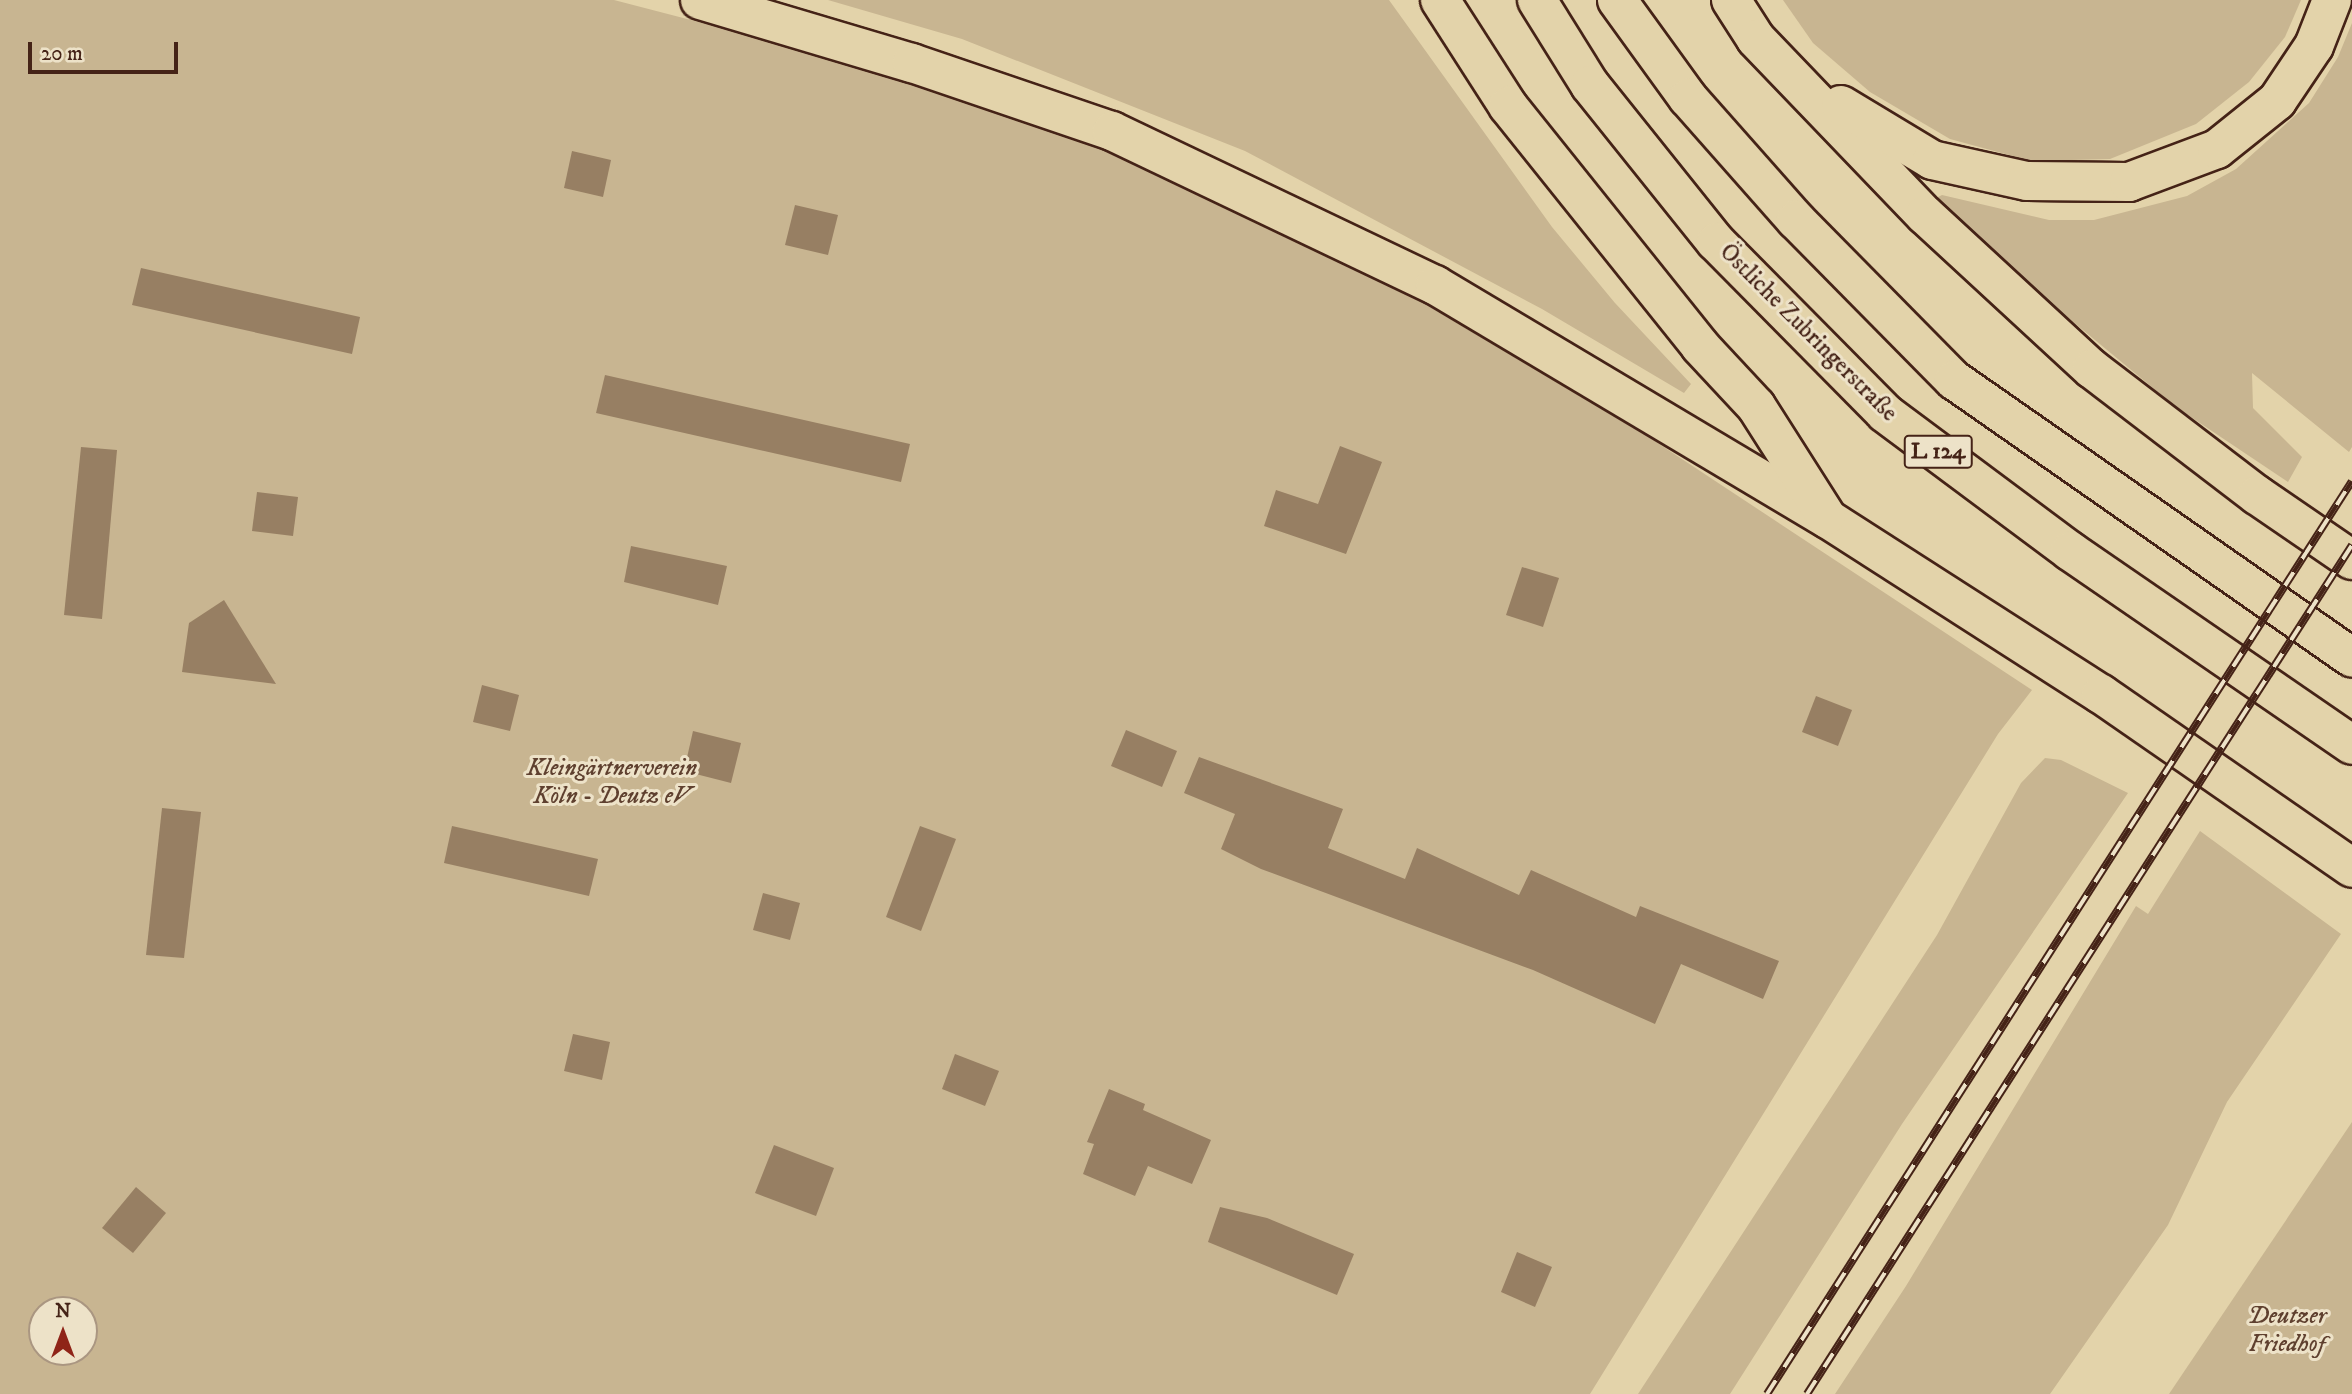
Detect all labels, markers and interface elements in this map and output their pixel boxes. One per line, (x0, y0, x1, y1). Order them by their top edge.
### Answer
scale bar (32, 28, 182, 72)
text: 20 m (41, 41, 83, 67)
street label: Östliche Zubringerstraße (1713, 238, 1903, 428)
road number: L 124 (1903, 432, 1973, 472)
park label: Kleingärtnerverein Köln - Deutz eV (527, 755, 697, 811)
north arrow (28, 1296, 98, 1366)
text: N (55, 1300, 71, 1323)
park label: Deutzer Friedhof (2248, 1303, 2326, 1359)

